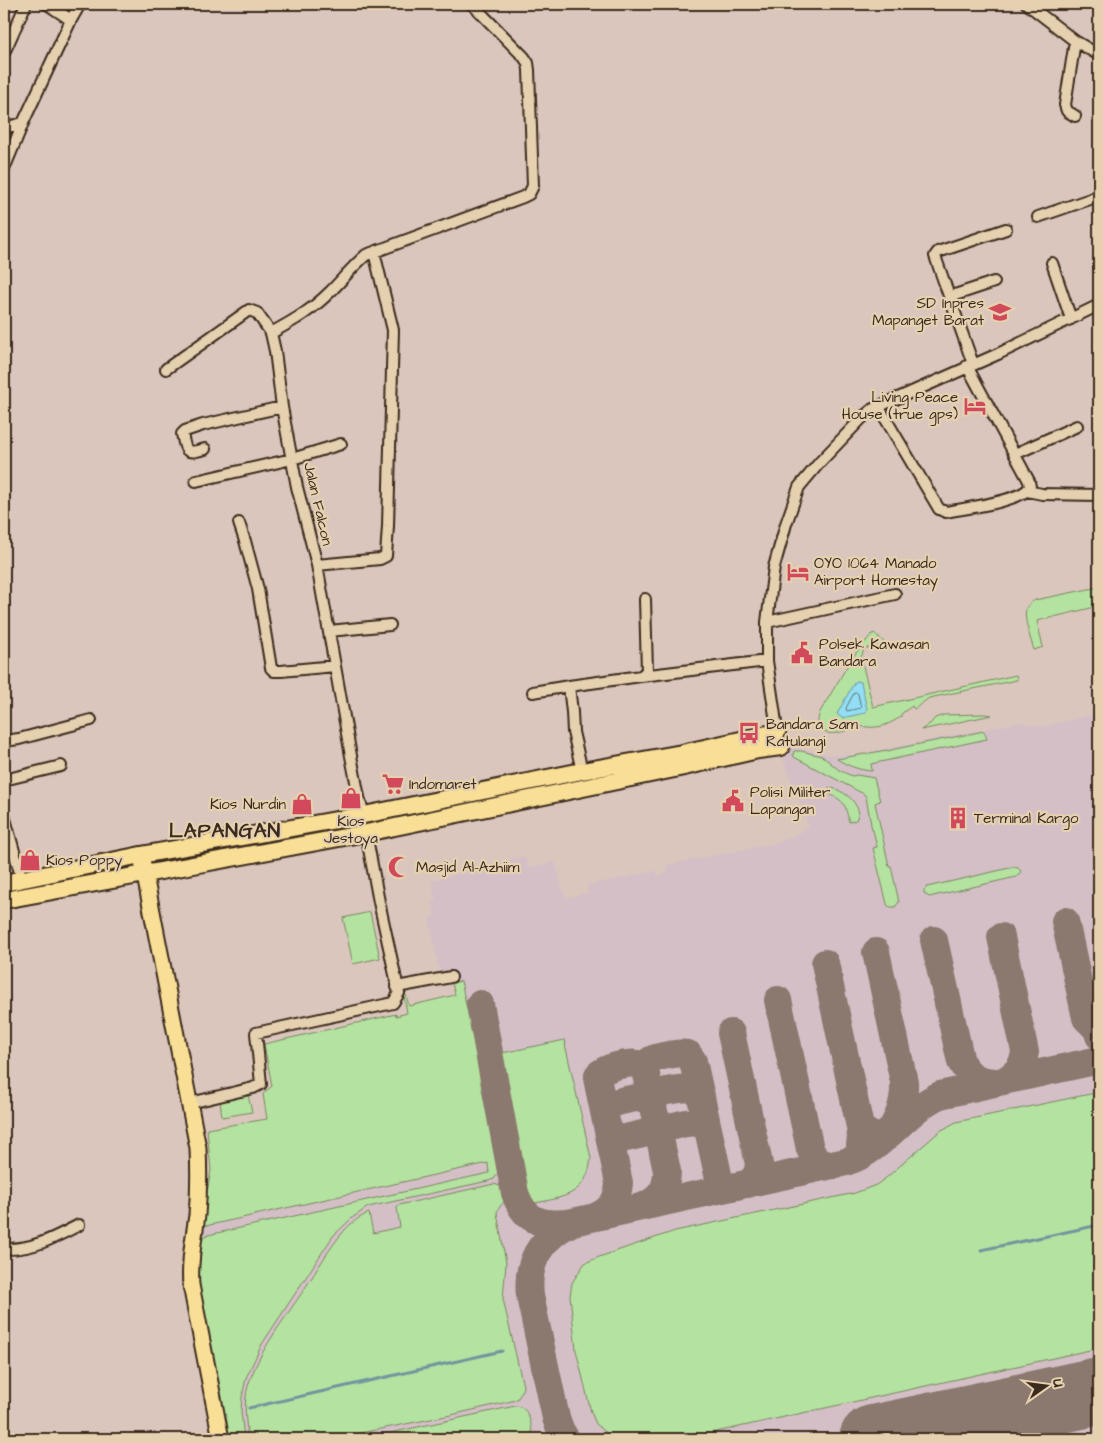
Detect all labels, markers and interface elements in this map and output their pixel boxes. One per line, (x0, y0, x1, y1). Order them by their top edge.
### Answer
place label: SD Inpres Mapanget Barat (872, 293, 984, 332)
school or university icon: SD Inpres Mapanget Barat (987, 299, 1013, 325)
place label: Living Peace House (true gps) (842, 387, 958, 426)
hotel icon: Living Peace House (true gps) (962, 393, 988, 419)
street label: Jalan Falcon (298, 460, 338, 548)
place label: OYO 1064 Manado Airport Homestay (814, 553, 938, 592)
hotel icon: OYO 1064 Manado Airport Homestay (785, 559, 811, 585)
place label: Polsek Kawasan Bandara (819, 634, 930, 672)
public building icon: Polsek Kawasan Bandara (789, 640, 815, 666)
place label: Bandara Sam Ratulangi (766, 714, 858, 753)
bus stop icon: Bandara Sam Ratulangi (736, 720, 762, 746)
supermarket icon: Indomaret (380, 771, 406, 797)
place label: Indomaret (409, 774, 477, 795)
place label: Polisi Militer Lapangan (750, 782, 830, 821)
shop icon: Kios Jestoya (338, 785, 364, 811)
public building icon: Polisi Militer Lapangan (720, 788, 746, 814)
shop icon: Kios Nurdin (289, 791, 315, 817)
place label: Kios Nurdin (210, 794, 286, 815)
building icon: Terminal Kargo (945, 805, 971, 831)
place label: Terminal Kargo (974, 808, 1079, 830)
place label: Kios Jestoya (324, 811, 378, 850)
district label: LAPANGAN (169, 817, 281, 845)
shop icon: Kios Poppy (17, 847, 43, 873)
place label: Kios Poppy (46, 850, 122, 872)
mosque icon: Masjid Al-Azhiim (386, 854, 412, 880)
place label: Masjid Al-Azhiim (416, 857, 520, 878)
north arrow (1020, 1360, 1070, 1410)
text: U (1047, 1377, 1068, 1389)

